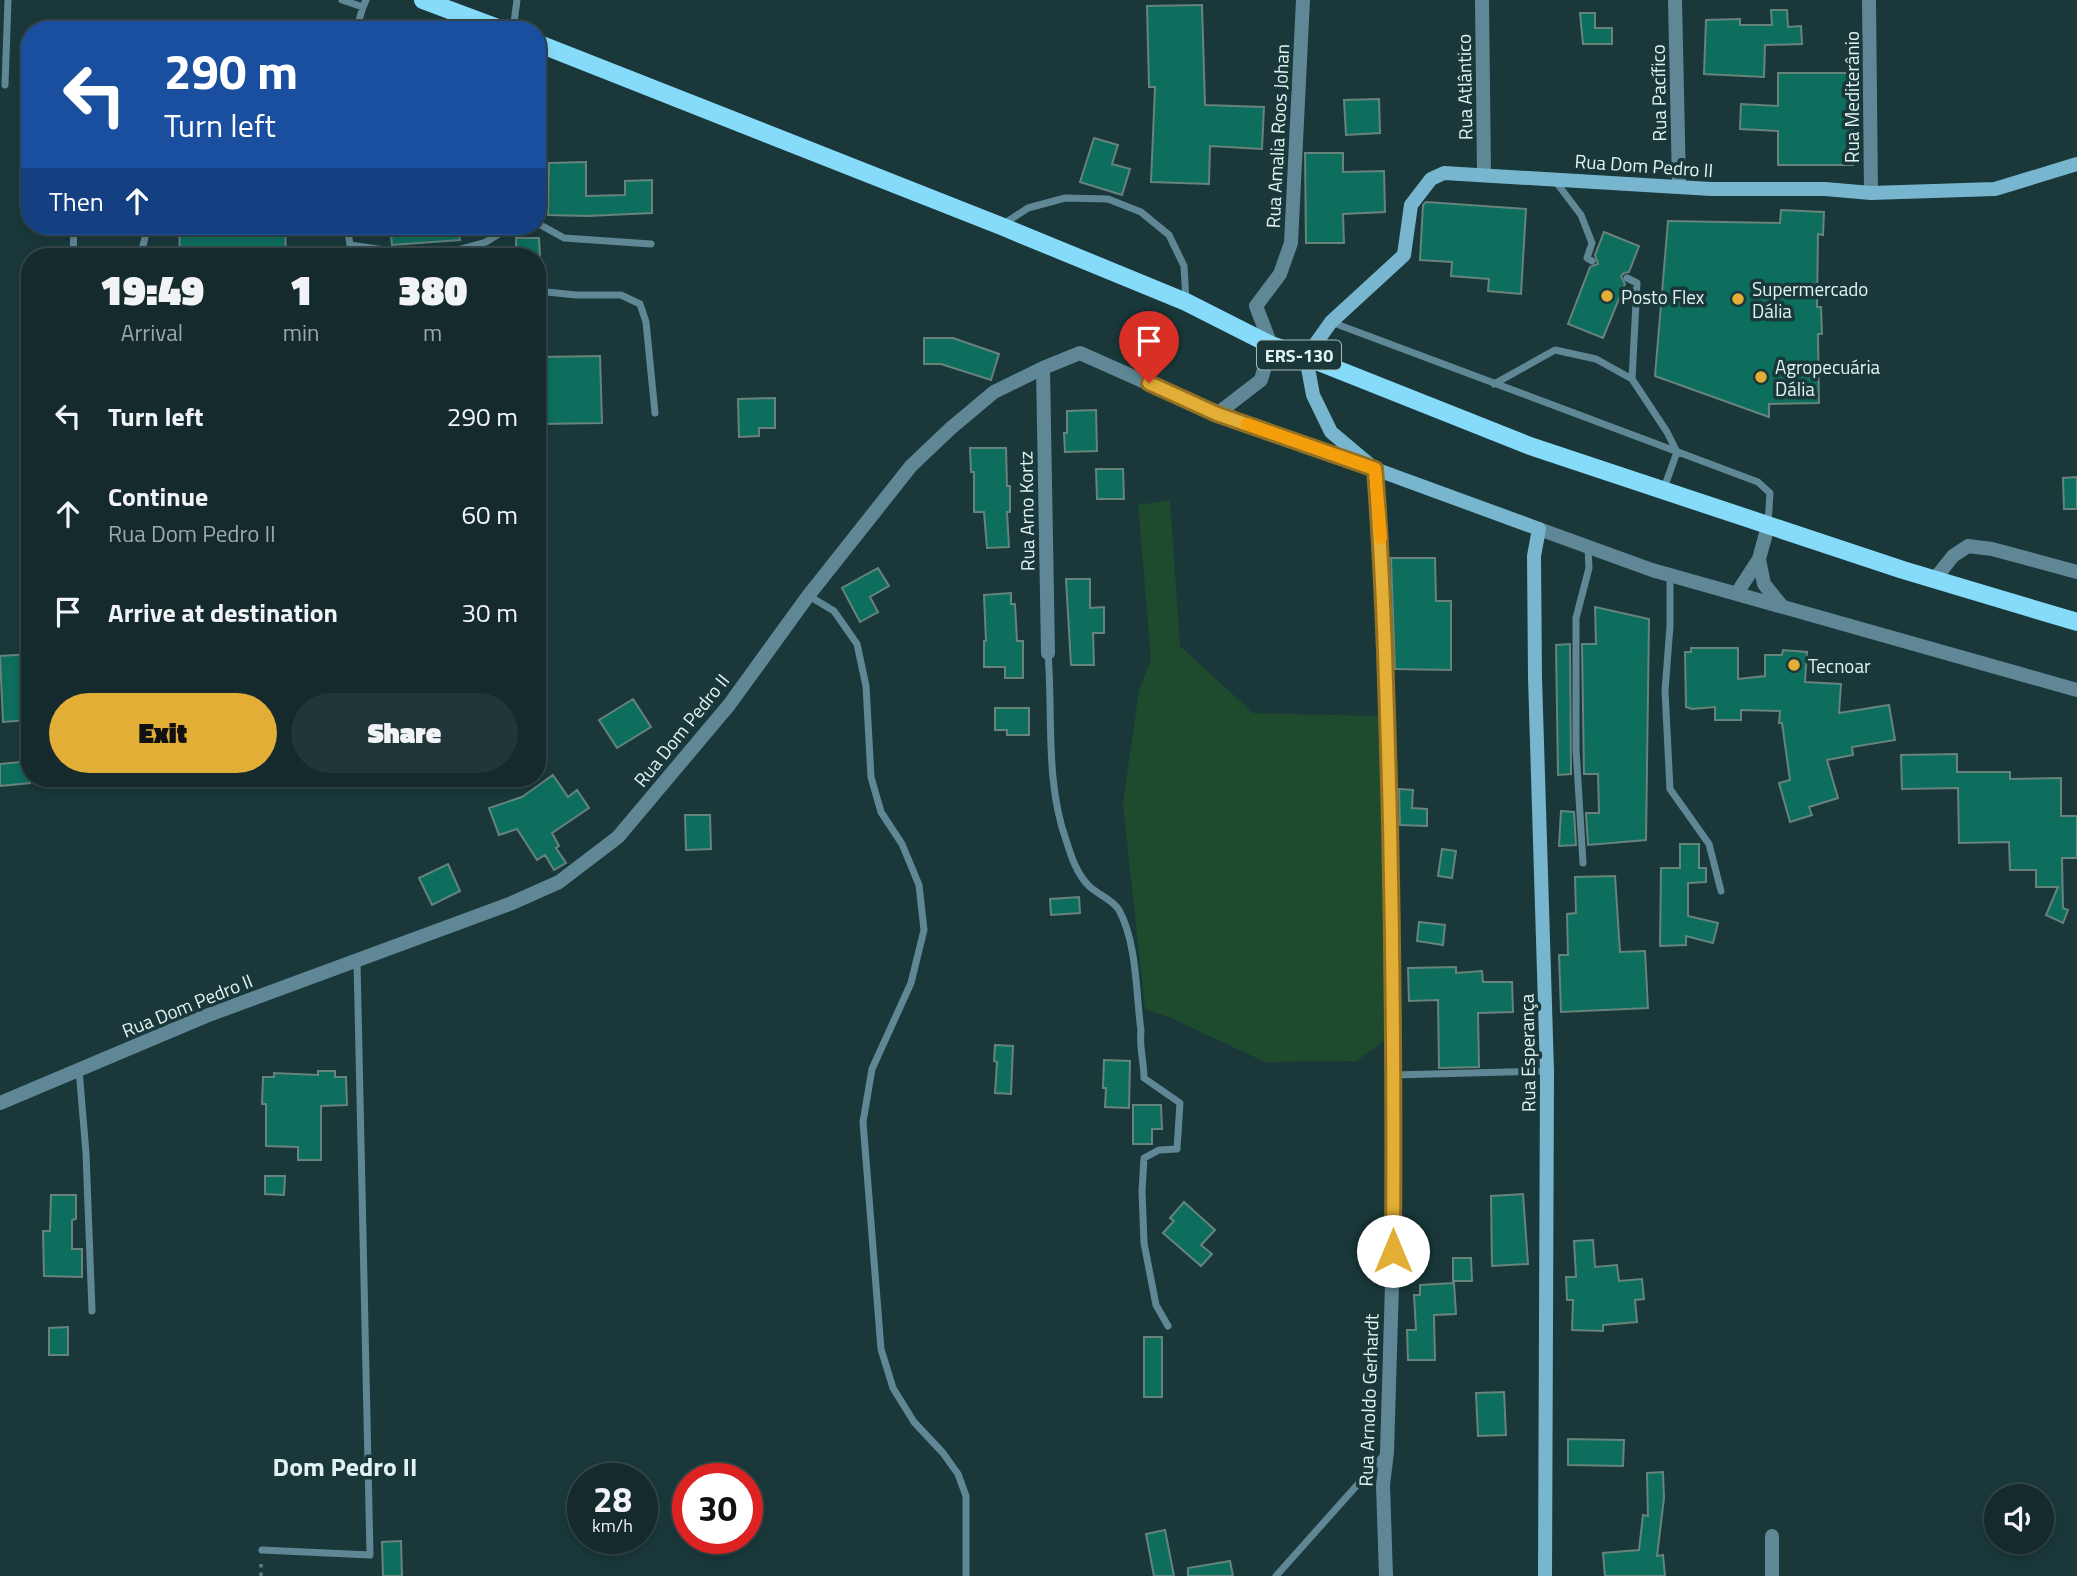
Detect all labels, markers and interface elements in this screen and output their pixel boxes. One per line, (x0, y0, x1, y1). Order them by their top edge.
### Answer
street label: Rua Mediterânio (1837, 31, 1866, 163)
text: 290 m (164, 33, 298, 108)
street label: Rua Atlântico (1449, 34, 1479, 140)
street label: Rua Amalia Roos Johan (1258, 43, 1296, 229)
street label: Rua Pacífico (1643, 44, 1673, 142)
icon: left (49, 49, 140, 140)
text: Turn left (164, 101, 276, 149)
street label: Rua Dom Pedro II (1574, 146, 1714, 184)
text: Then (49, 182, 104, 221)
icon: ahead (118, 182, 156, 220)
text: 19:49 (100, 257, 204, 321)
text: 1 (290, 257, 313, 321)
text: 380 (398, 257, 467, 321)
place label: Supermercado Dália (1752, 274, 1868, 325)
place label: Posto Flex (1621, 282, 1705, 311)
marker: Posto Flex (1599, 288, 1615, 304)
marker: Supermercado Dália (1730, 291, 1746, 307)
pin (1119, 311, 1179, 383)
text: Arrival (121, 315, 183, 350)
text: min (283, 315, 319, 350)
text: m (423, 315, 442, 350)
icon: arrive (1130, 322, 1168, 360)
road number: ERS-130 (1257, 340, 1341, 370)
place label: Agropecuária Dália (1775, 352, 1881, 403)
marker: Agropecuária Dália (1753, 369, 1769, 385)
icon: left (49, 397, 87, 435)
text: Turn left (108, 397, 203, 436)
text: 290 m (447, 397, 518, 436)
street label: Rua Arno Kortz (1010, 451, 1042, 571)
text: Continue (108, 477, 208, 516)
icon: ahead (49, 495, 87, 533)
text: 60 m (461, 495, 518, 534)
text: Rua Dom Pedro II (108, 516, 276, 551)
icon: arrive (49, 593, 87, 631)
text: Arrive at destination (108, 593, 338, 632)
text: 30 m (461, 593, 518, 632)
place label: Tecnoar (1808, 651, 1871, 680)
marker: Tecnoar (1786, 657, 1802, 673)
street label: Rua Dom Pedro II (626, 667, 736, 793)
button: Exit (49, 693, 277, 773)
button: Share (291, 693, 518, 773)
street label: Rua Dom Pedro II (117, 966, 257, 1044)
street label: Rua Esperança (1511, 993, 1543, 1112)
position arrow (1356, 1214, 1430, 1288)
street label: Rua Arnoldo Gerhardt (1350, 1313, 1386, 1487)
district label: Dom Pedro II (273, 1447, 417, 1486)
speed limit sign: 30 (672, 1463, 763, 1554)
text: 28 (593, 1472, 632, 1526)
map controls (1984, 1484, 2054, 1554)
button: sound (1984, 1484, 2054, 1554)
text: km/h (592, 1512, 633, 1539)

